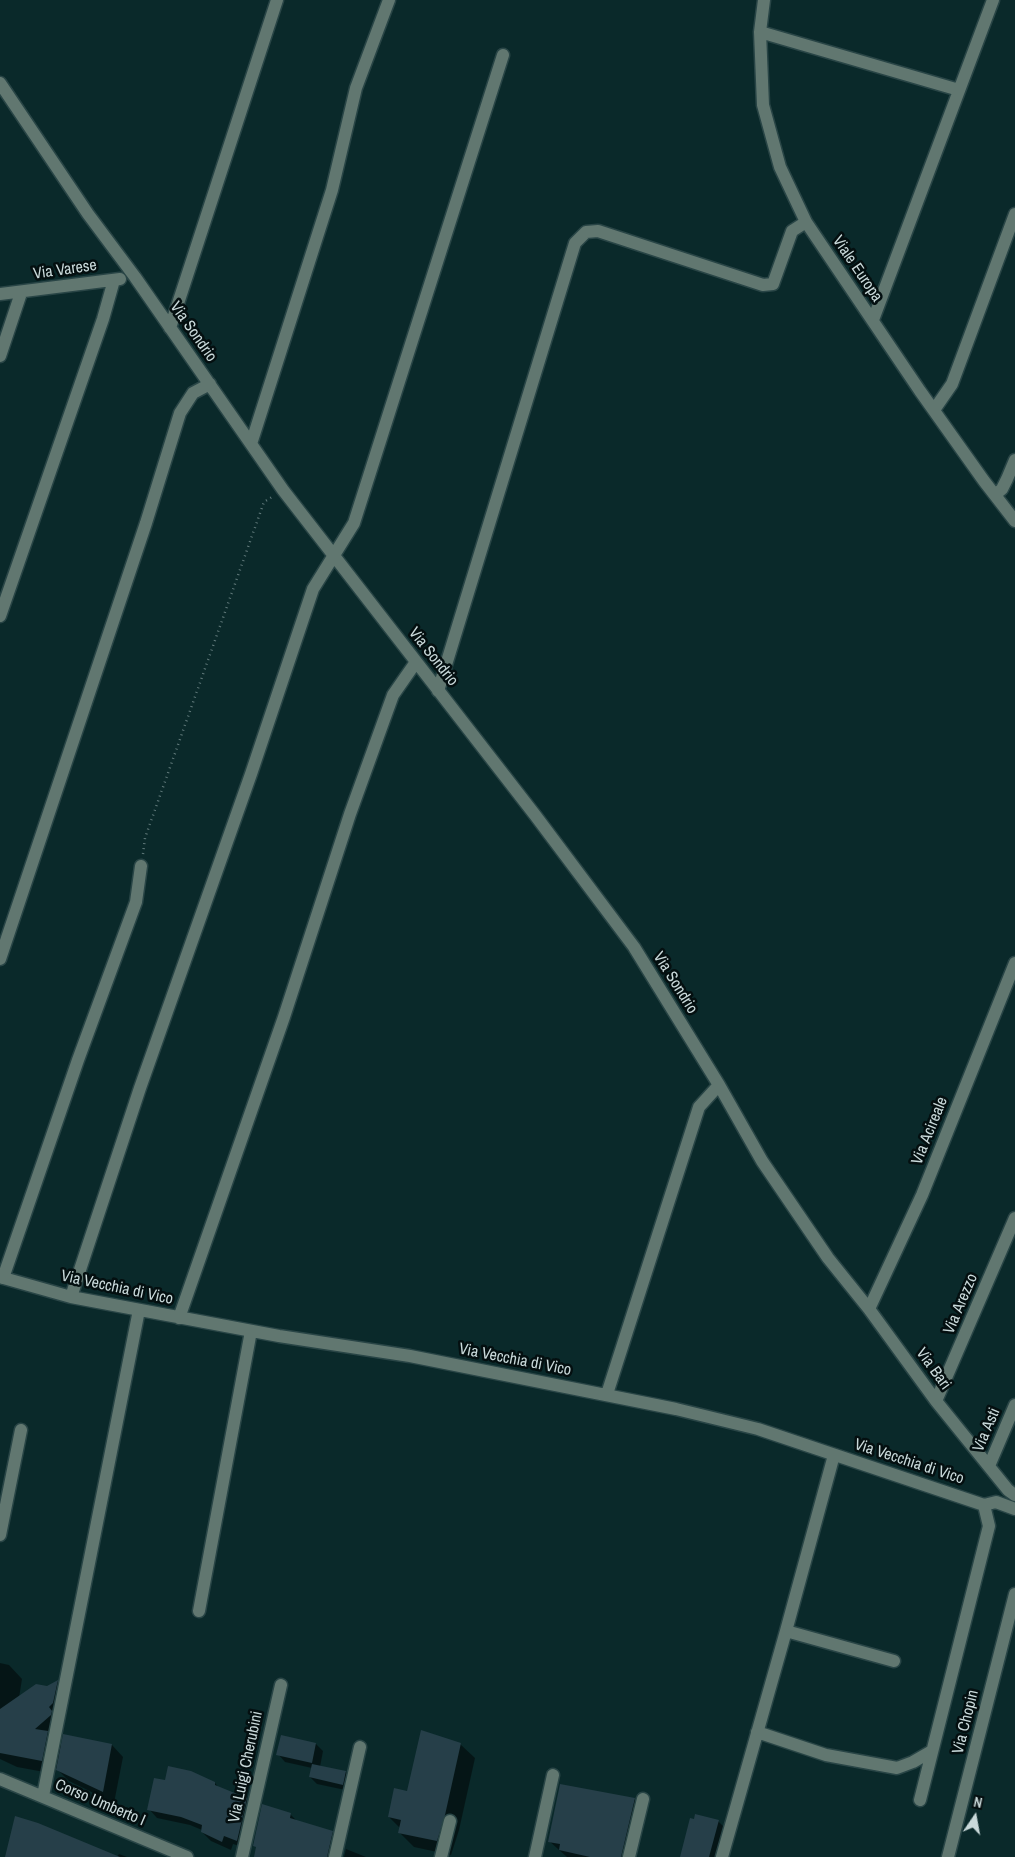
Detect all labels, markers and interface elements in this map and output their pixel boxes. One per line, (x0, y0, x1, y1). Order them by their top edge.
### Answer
street label: Viale Europa (828, 232, 886, 306)
street label: Via Varese (32, 256, 98, 284)
street label: Via Sondrio (165, 298, 221, 366)
street label: Via Sondrio (404, 624, 462, 690)
street label: Via Sondrio (649, 949, 701, 1017)
street label: Via Acireale (908, 1094, 952, 1168)
street label: Via Vecchia di Vico (59, 1267, 175, 1309)
street label: Via Arezzo (940, 1271, 982, 1337)
street label: Via Vecchia di Vico (457, 1340, 573, 1380)
street label: Via Bari (911, 1344, 955, 1394)
street label: Via Asti (969, 1405, 1005, 1455)
street label: Via Vecchia di Vico (852, 1435, 966, 1489)
street label: Via Chopin (949, 1688, 983, 1756)
street label: Via Luigi Cherubini (225, 1709, 267, 1825)
street label: Corso Umberto I (52, 1775, 148, 1831)
north arrow (950, 1792, 1000, 1842)
text: N (972, 1793, 984, 1812)

